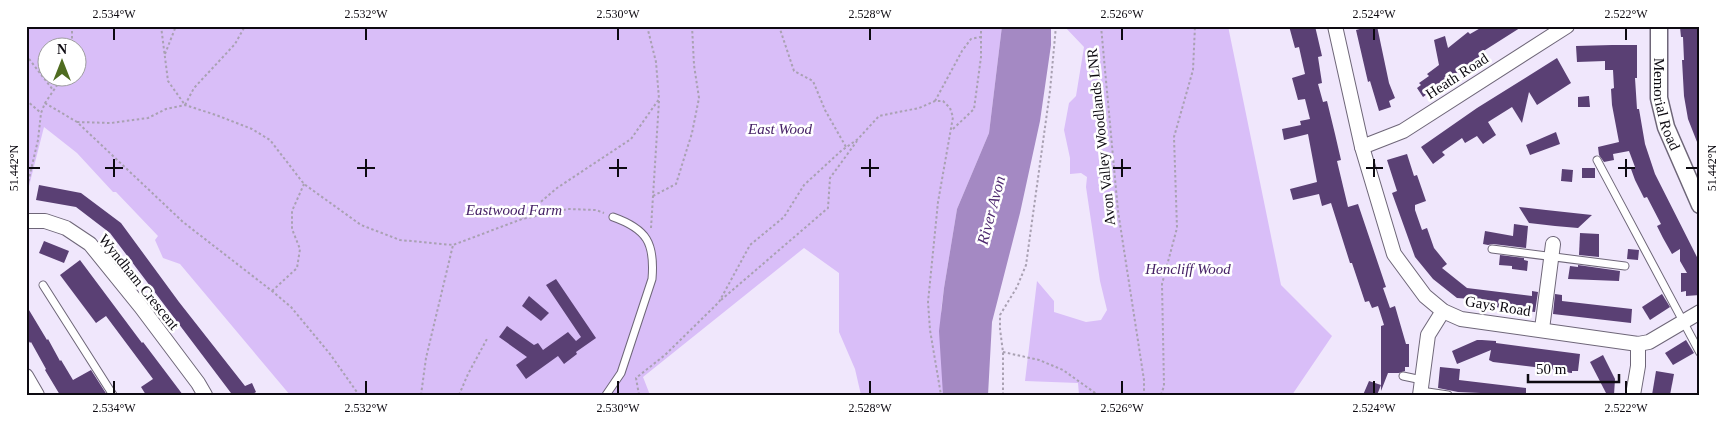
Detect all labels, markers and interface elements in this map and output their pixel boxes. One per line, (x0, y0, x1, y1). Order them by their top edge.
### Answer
text: 2.534°W (92, 7, 136, 21)
text: 2.532°W (344, 7, 388, 21)
text: 2.530°W (596, 7, 640, 21)
text: 2.528°W (848, 7, 892, 21)
text: 2.526°W (1100, 7, 1144, 21)
text: 2.524°W (1352, 7, 1396, 21)
text: 2.522°W (1604, 7, 1648, 21)
north arrow (38, 38, 88, 88)
text: N (57, 42, 67, 57)
street label: Avon Valley Woodlands LNR (1084, 47, 1118, 227)
street label: Heath Road (1423, 50, 1492, 102)
street label: Memorial Road (1651, 58, 1683, 153)
park label: East Wood (747, 121, 813, 137)
text: 51.442°N (7, 144, 21, 191)
text: 51.442°N (1705, 144, 1719, 191)
water label: River Avon (973, 174, 1008, 247)
park label: Eastwood Farm (465, 202, 562, 218)
street label: Wyndham Crescent (96, 231, 183, 333)
park label: Hencliff Wood (1144, 261, 1231, 277)
street label: Gays Road (1464, 293, 1532, 319)
scale bar (1528, 351, 1620, 383)
text: 50 m (1536, 361, 1567, 377)
text: 2.534°W (92, 401, 136, 415)
text: 2.532°W (344, 401, 388, 415)
text: 2.530°W (596, 401, 640, 415)
text: 2.528°W (848, 401, 892, 415)
text: 2.526°W (1100, 401, 1144, 415)
text: 2.524°W (1352, 401, 1396, 415)
text: 2.522°W (1604, 401, 1648, 415)

